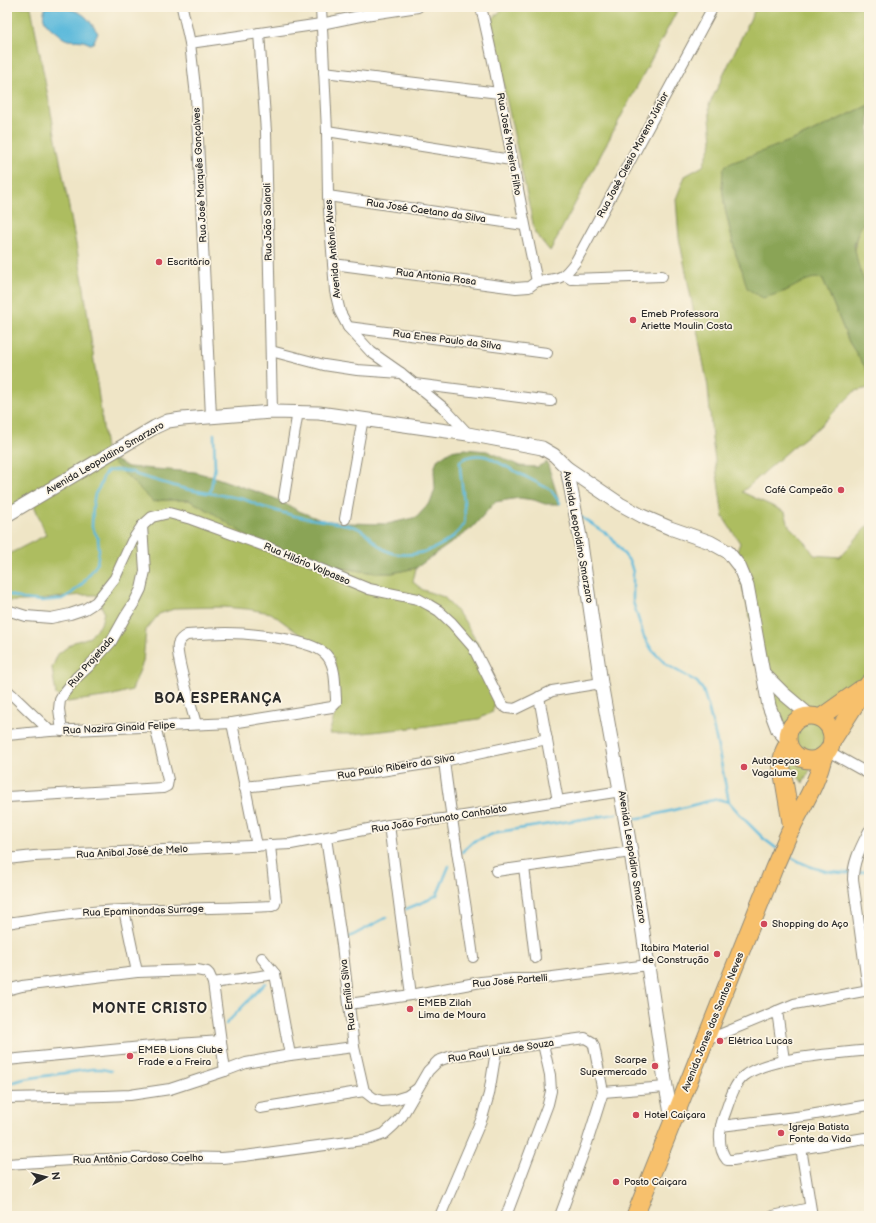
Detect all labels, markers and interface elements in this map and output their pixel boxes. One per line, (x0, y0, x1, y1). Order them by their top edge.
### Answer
street label: Rua José Clesio Moreno Júnior (595, 90, 672, 220)
street label: Rua José Moreira Filho (494, 92, 524, 197)
street label: Rua José Marquês Gonçalves (190, 107, 210, 243)
street label: Rua João Salaroli (261, 183, 275, 261)
street label: Rua José Caetano da Silva (365, 197, 487, 225)
street label: Avenida Antônio Alves (323, 199, 343, 299)
place label: Escritório (167, 256, 210, 268)
marker: Escritório (154, 257, 164, 267)
street label: Rua Antonia Rosa (395, 266, 477, 288)
place label: Emeb Professora Ariette Moulin Costa (641, 308, 733, 332)
marker: Emeb Professora Ariette Moulin Costa (628, 315, 638, 325)
street label: Rua Enes Paulo da Silva (392, 327, 502, 353)
street label: Avenida Leopoldino Smarzaro (44, 419, 166, 497)
street label: Avenida Leopoldino Smarzaro (560, 470, 596, 604)
place label: Café Campeão (765, 484, 833, 496)
marker: Café Campeão (836, 485, 846, 495)
street label: Rua Hilário Volpasso (262, 540, 352, 588)
street label: Rua Projetada (65, 634, 117, 690)
district label: BOA ESPERANÇA (154, 690, 282, 707)
street label: Rua Nazira Ginaid Felipe (62, 719, 176, 737)
street label: Rua Paulo Ribeiro da Silva (336, 752, 456, 782)
place label: Autopeças Vagalume (752, 755, 800, 779)
marker: Autopeças Vagalume (739, 762, 749, 772)
street label: Avenida Leopoldino Smarzaro (616, 790, 648, 925)
street label: Rua João Fortunato Canholato (370, 802, 508, 836)
street label: Rua Anibal José de Melo (76, 843, 189, 861)
street label: Rua Epaminondas Surrage (82, 903, 204, 919)
place label: Shopping do Aço (772, 918, 849, 930)
marker: Shopping do Aço (759, 919, 769, 929)
place label: Itabira Material de Construção (641, 942, 709, 966)
marker: Itabira Material de Construção (712, 949, 722, 959)
street label: Avenida Jones dos Santos Neves (679, 951, 747, 1093)
street label: Rua Emília Silva (338, 958, 358, 1031)
street label: Rua José Partelli (472, 972, 548, 990)
place label: EMEB Zilah Lima de Moura (418, 997, 486, 1021)
district label: MONTE CRISTO (92, 1000, 208, 1017)
marker: EMEB Zilah Lima de Moura (405, 1004, 415, 1014)
place label: Elétrica Lucas (728, 1035, 793, 1047)
marker: Elétrica Lucas (715, 1036, 725, 1046)
street label: Rua Raul Luiz de Souza (447, 1037, 555, 1065)
place label: EMEB Lions Clube Frade e a Freira (138, 1044, 223, 1068)
marker: EMEB Lions Clube Frade e a Freira (125, 1051, 135, 1061)
place label: Scarpe Supermercado (580, 1054, 647, 1078)
marker: Scarpe Supermercado (650, 1061, 660, 1071)
place label: Hotel Caiçara (644, 1109, 706, 1121)
marker: Hotel Caiçara (631, 1110, 641, 1120)
place label: Igreja Batista Fonte da Vida (789, 1121, 851, 1145)
marker: Igreja Batista Fonte da Vida (776, 1128, 786, 1138)
street label: Rua Antônio Cardoso Coelho (73, 1152, 204, 1166)
north arrow (26, 1157, 66, 1197)
text: N (48, 1171, 62, 1181)
place label: Posto Caiçara (624, 1176, 687, 1188)
marker: Posto Caiçara (611, 1177, 621, 1187)

